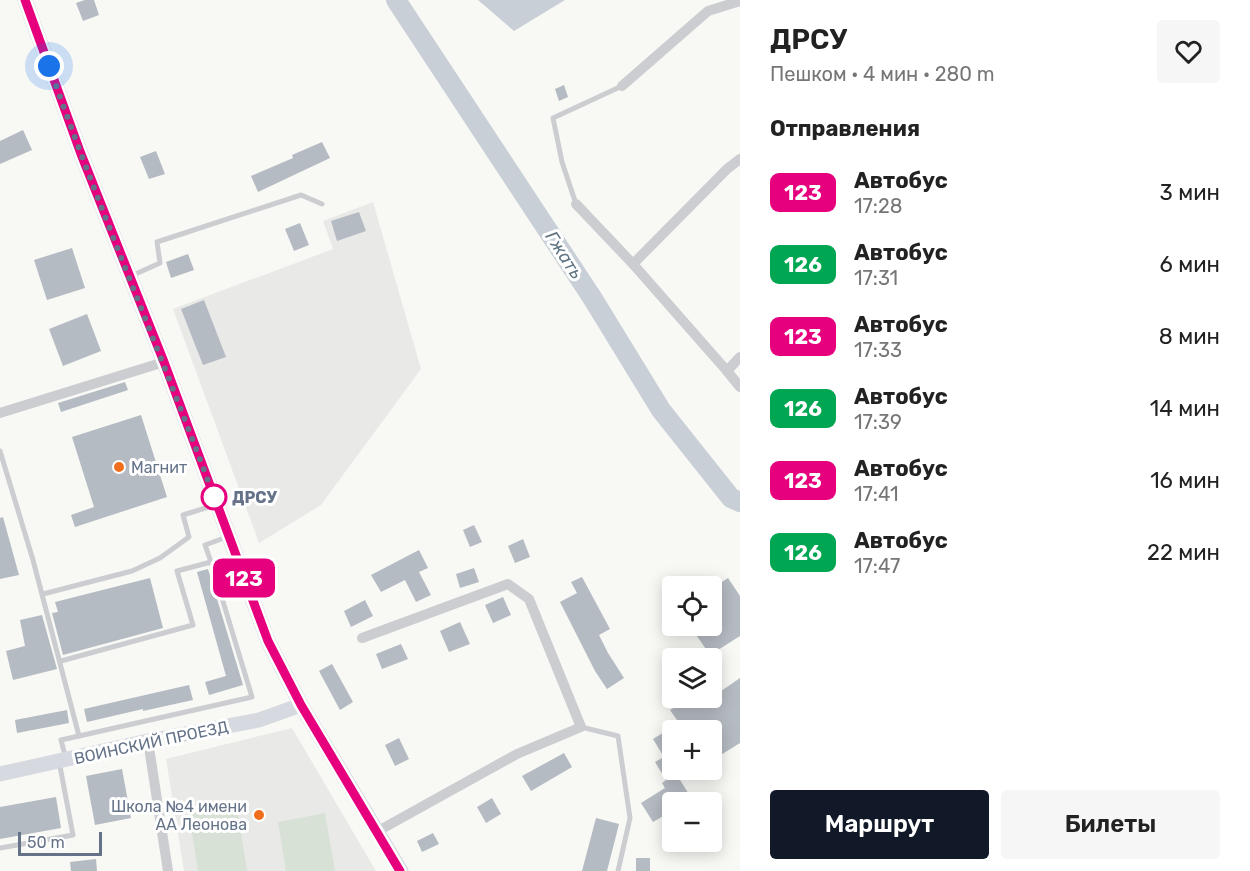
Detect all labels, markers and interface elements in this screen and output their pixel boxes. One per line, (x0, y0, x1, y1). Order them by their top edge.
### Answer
button: heart (1157, 20, 1220, 83)
text: ДРСУ (770, 23, 847, 56)
your location (34, 51, 64, 81)
text: Пешком · 4 мин · 280 m (770, 62, 995, 86)
text: Отправления (770, 115, 920, 142)
text: Автобус (854, 167, 948, 194)
text: 3 мин (1160, 179, 1220, 206)
text: 123 (784, 180, 822, 205)
text: 17:28 (854, 194, 902, 218)
water label: Гжать (540, 227, 588, 283)
text: Автобус (854, 239, 948, 266)
text: 6 мин (1160, 251, 1220, 278)
text: 126 (784, 252, 822, 277)
text: 17:31 (854, 266, 898, 290)
text: Автобус (854, 311, 948, 338)
text: 8 мин (1159, 323, 1220, 350)
text: 123 (784, 324, 822, 349)
text: 17:33 (854, 338, 902, 362)
text: Автобус (854, 383, 948, 410)
text: 14 мин (1150, 395, 1220, 422)
text: 126 (784, 396, 822, 421)
text: 17:39 (854, 410, 902, 434)
text: Автобус (854, 455, 948, 482)
place label: Магнит (131, 458, 187, 477)
marker: Магнит (112, 460, 126, 474)
text: 16 мин (1150, 467, 1220, 494)
text: 123 (784, 468, 822, 493)
text: 17:41 (854, 482, 899, 506)
marker: ДРСУ (201, 484, 227, 510)
place label: ДРСУ (232, 488, 278, 507)
text: Автобус (854, 527, 948, 554)
text: 22 мин (1147, 539, 1220, 566)
text: 126 (784, 540, 822, 565)
text: 17:47 (854, 554, 900, 578)
line badge: 123 (210, 558, 278, 598)
text: 123 (225, 566, 263, 591)
map controls (662, 576, 722, 852)
button: locate (662, 576, 722, 636)
button: layers (662, 648, 722, 708)
street label: ВОИНСКИЙ ПРОЕЗД (72, 717, 230, 768)
button: + (662, 720, 722, 780)
button: Маршрут (770, 790, 989, 859)
button: Билеты (1001, 790, 1220, 859)
button: − (662, 792, 722, 852)
place label: Школа №4 имени АА Леонова (111, 797, 247, 834)
marker: Школа №4 имени АА Леонова (252, 808, 266, 822)
scale bar (18, 829, 102, 856)
text: 50 m (27, 833, 65, 852)

